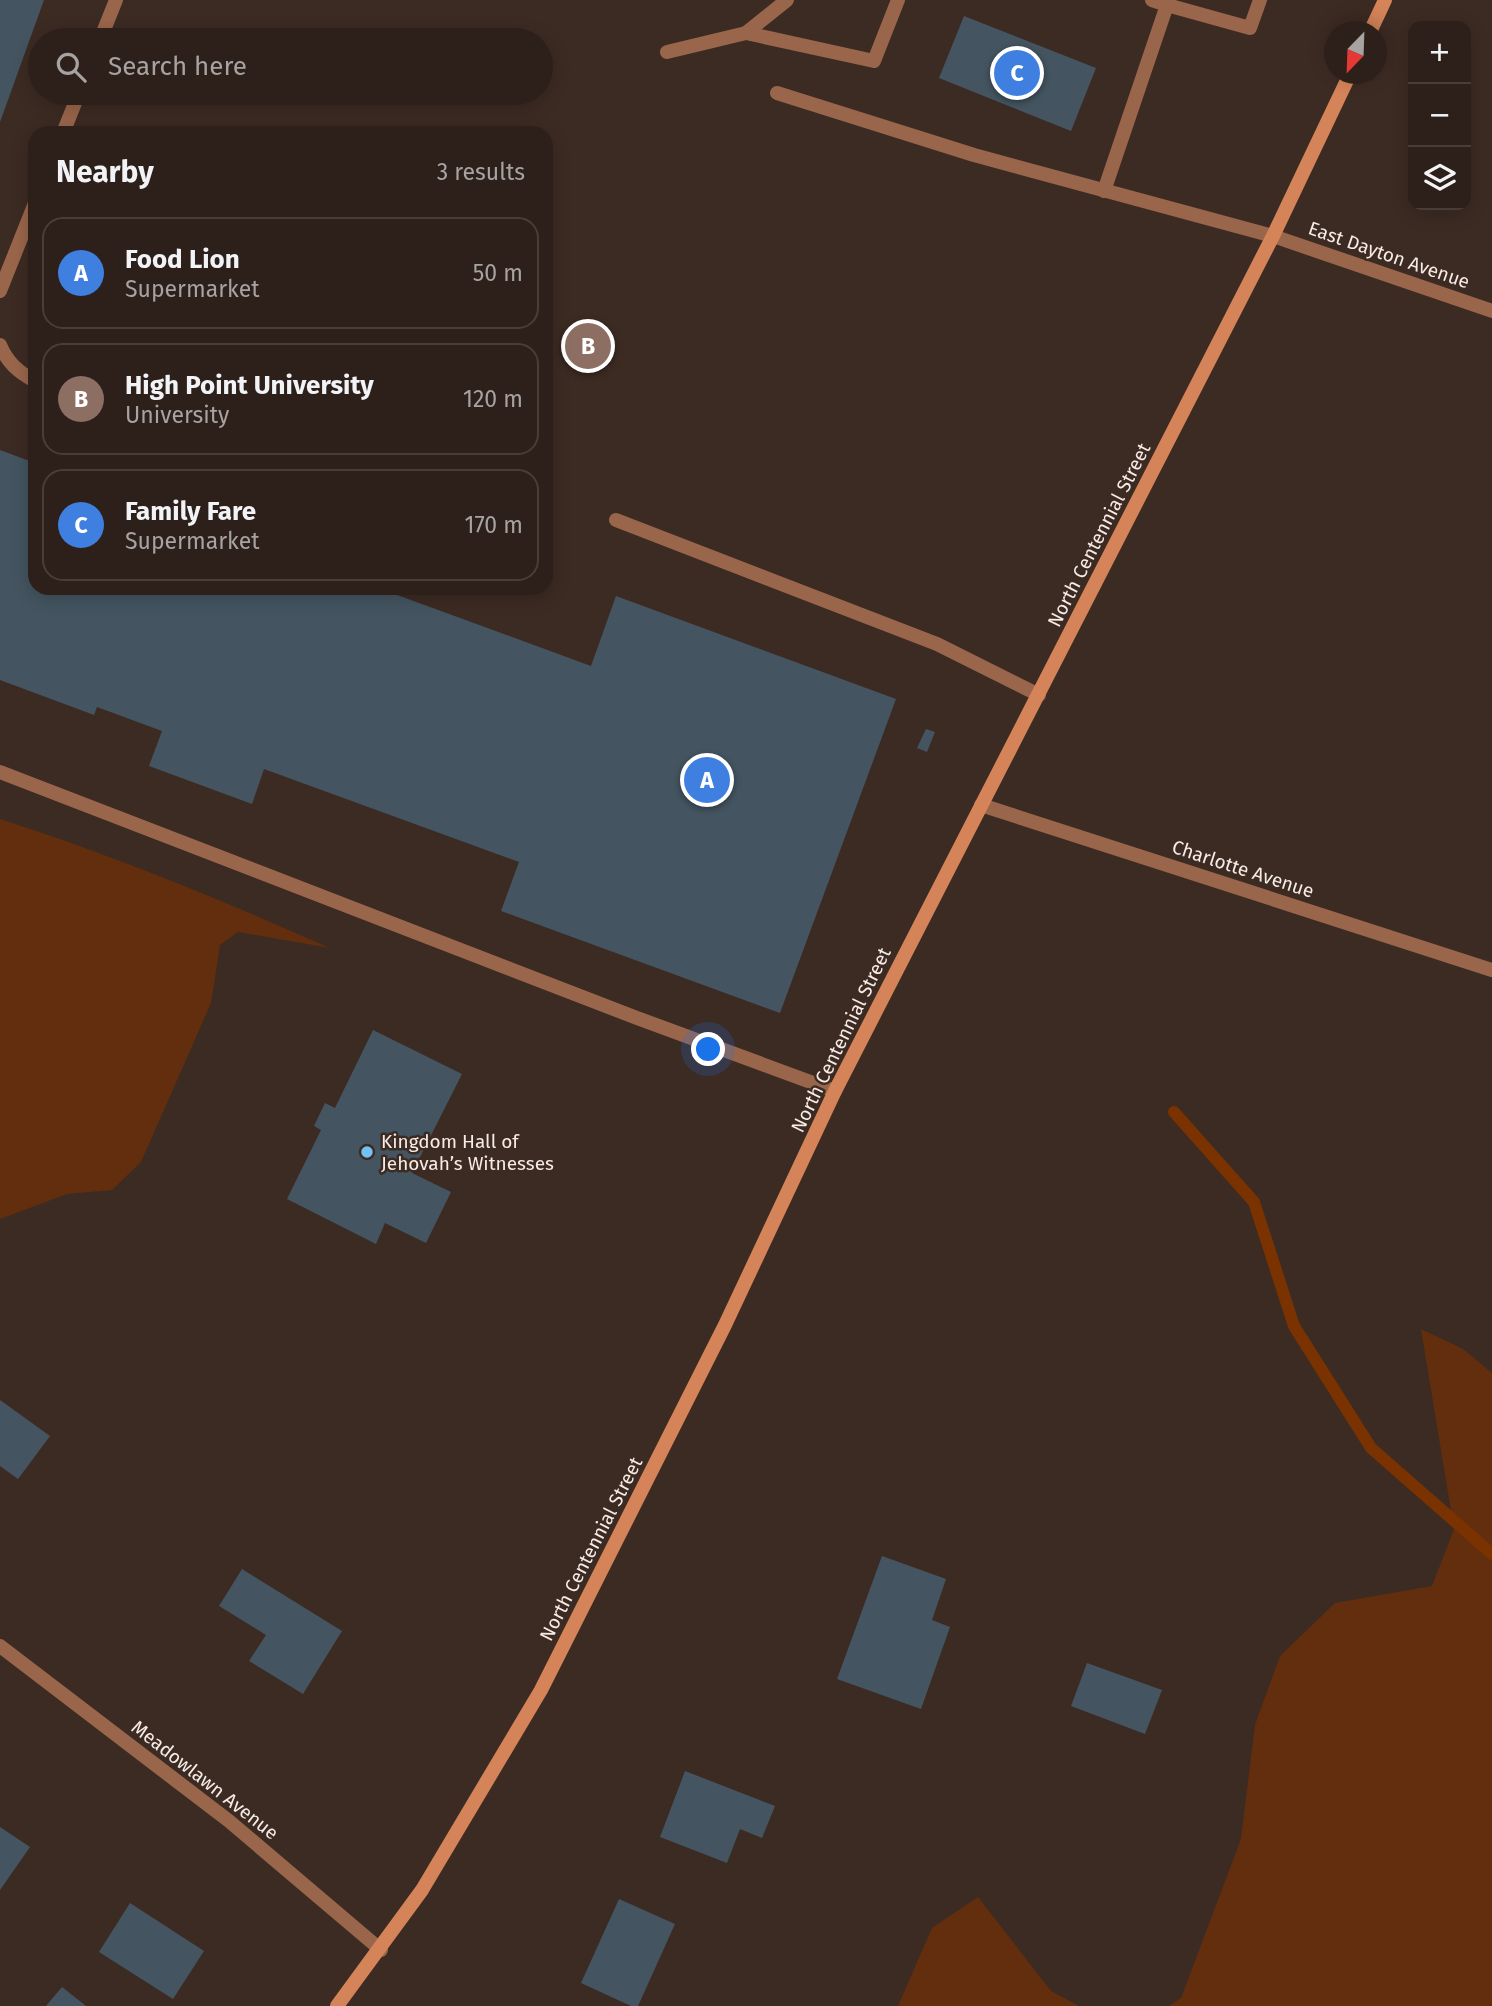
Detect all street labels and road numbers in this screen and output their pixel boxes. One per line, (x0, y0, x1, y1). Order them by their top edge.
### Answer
street label: East Dayton Avenue (1305, 217, 1473, 293)
street label: North Centennial Street (1043, 439, 1155, 631)
street label: Charlotte Avenue (1169, 835, 1317, 903)
street label: North Centennial Street (786, 944, 896, 1136)
street label: North Centennial Street (535, 1453, 647, 1645)
street label: Meadowlawn Avenue (127, 1716, 283, 1844)

